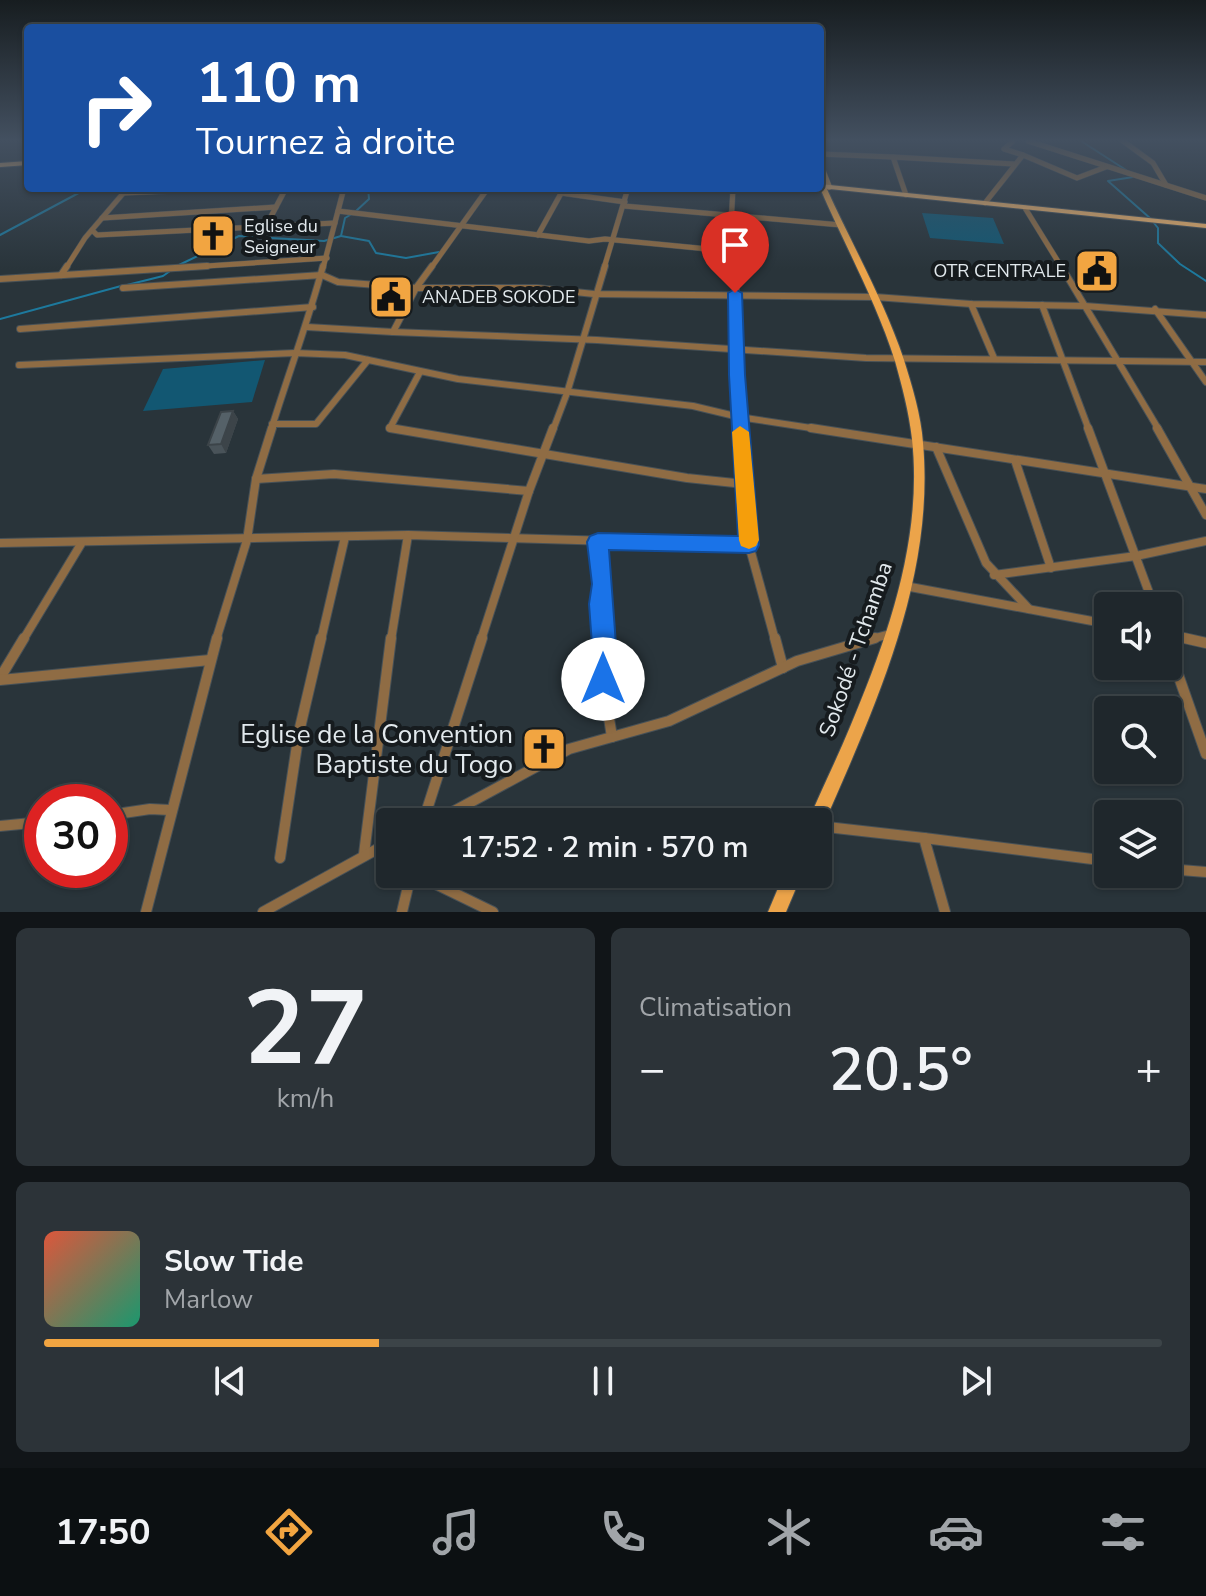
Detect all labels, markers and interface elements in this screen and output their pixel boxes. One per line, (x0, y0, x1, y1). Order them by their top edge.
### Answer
text: 110 m (196, 45, 361, 122)
icon: right (64, 56, 168, 160)
text: Tournez à droite (196, 118, 455, 167)
pin (701, 211, 769, 293)
church icon: Eglise du Seigneur (189, 212, 237, 260)
place label: Eglise du Seigneur (244, 214, 318, 259)
icon: arrive (713, 223, 757, 267)
public building icon: OTR CENTRALE (1073, 247, 1121, 295)
place label: OTR CENTRALE (933, 259, 1066, 283)
public building icon: ANADEB SOKODE (367, 273, 415, 321)
place label: ANADEB SOKODE (422, 285, 575, 309)
street label: Sokodé - Tchamba (812, 558, 900, 741)
map controls (1094, 592, 1182, 888)
button: sound (1094, 592, 1182, 680)
position arrow (561, 637, 645, 721)
button: search (1094, 696, 1182, 784)
place label: Eglise de la Convention Baptiste du Togo (240, 717, 513, 782)
church icon: Eglise de la Convention Baptiste du Togo (520, 725, 568, 773)
speed limit sign: 30 (24, 784, 128, 888)
button: layers (1094, 800, 1182, 888)
text: 17:52 · 2 min · 570 m (459, 827, 749, 868)
text: 27 (243, 958, 368, 1100)
text: Climatisation (639, 990, 792, 1025)
text: 20.5° (828, 1029, 973, 1111)
text: − (639, 1040, 665, 1100)
text: + (1136, 1040, 1162, 1100)
text: km/h (277, 1081, 334, 1116)
text: Slow Tide (164, 1241, 304, 1282)
text: Marlow (164, 1282, 253, 1317)
icon: previous (208, 1359, 252, 1403)
icon: pause (581, 1359, 625, 1403)
icon: next (954, 1359, 998, 1403)
icon: directions (261, 1504, 317, 1560)
icon: music (428, 1504, 484, 1560)
icon: phone (595, 1504, 651, 1560)
icon: climate (761, 1504, 817, 1560)
icon: car (928, 1504, 984, 1560)
icon: filters (1095, 1504, 1151, 1560)
text: 17:50 (55, 1508, 151, 1557)

